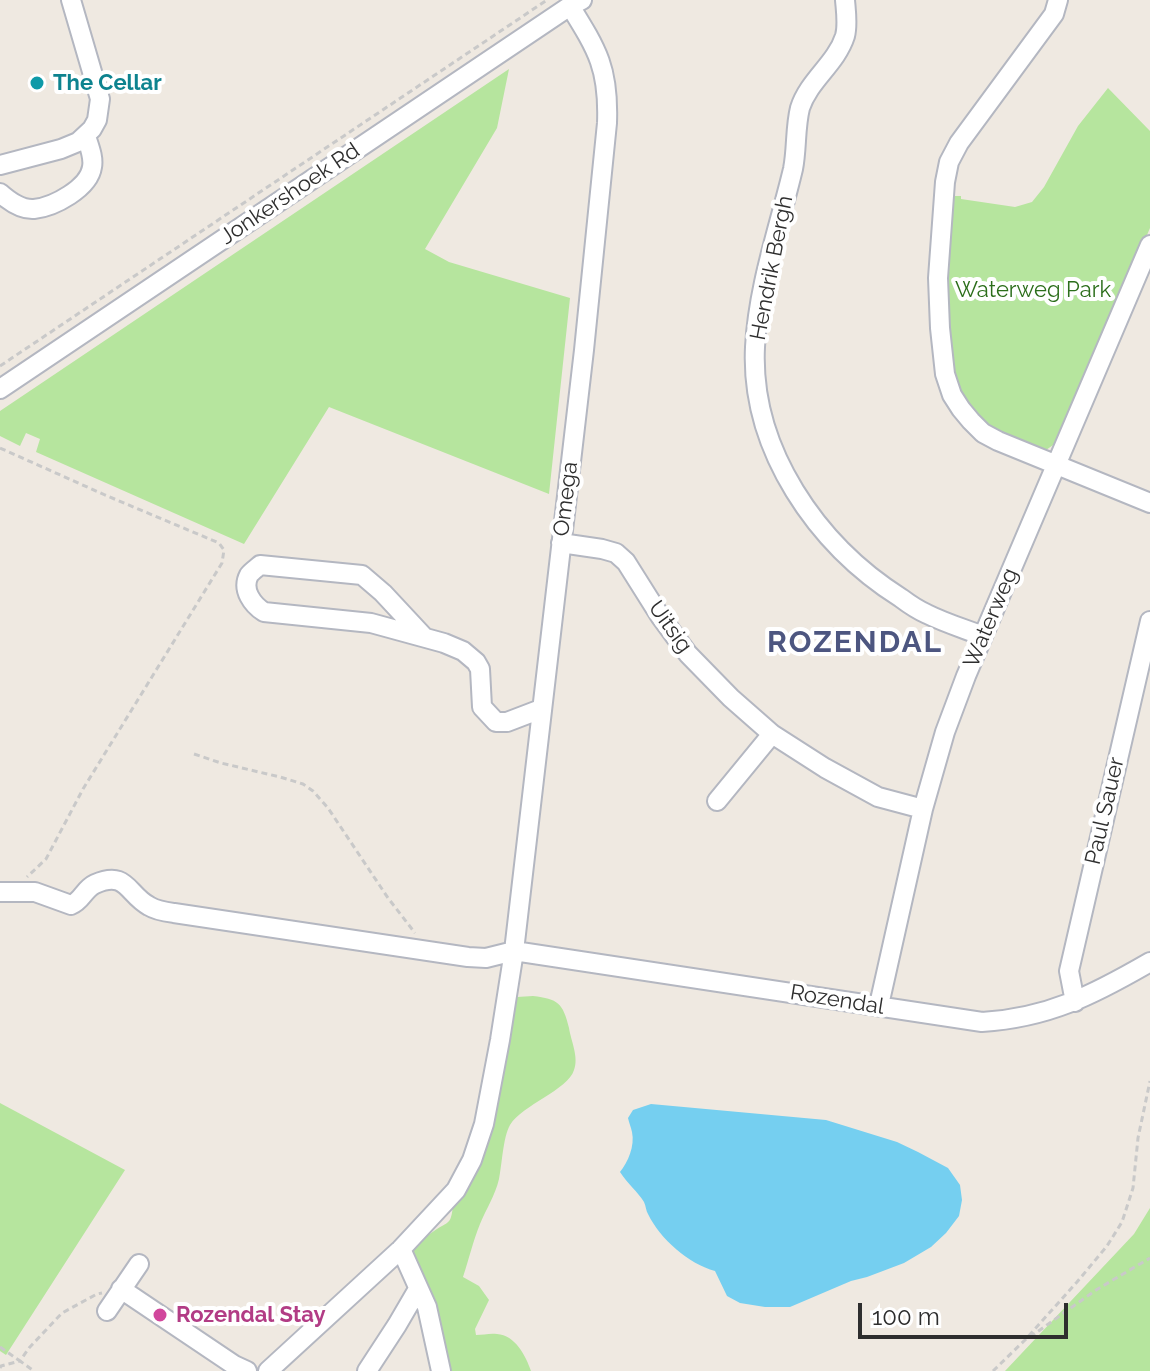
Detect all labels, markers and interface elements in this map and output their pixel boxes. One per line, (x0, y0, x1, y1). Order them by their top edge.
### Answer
place label: The Cellar (53, 70, 162, 96)
marker: The Cellar (28, 74, 46, 92)
street label: Jonkershoek Rd (215, 138, 365, 250)
street label: Hendrik Bergh (745, 193, 799, 343)
park label: Waterweg Park (955, 277, 1111, 303)
street label: Omega (548, 460, 584, 538)
street label: Waterweg (958, 564, 1024, 672)
street label: Uitsig (642, 596, 698, 658)
district label: ROZENDAL (767, 625, 943, 661)
street label: Paul Sauer (1080, 755, 1130, 867)
street label: Rozendal (788, 980, 886, 1020)
scale bar (862, 1287, 1072, 1337)
place label: Rozendal Stay (176, 1302, 326, 1328)
text: 100 m (872, 1302, 940, 1331)
marker: Rozendal Stay (151, 1306, 169, 1324)

